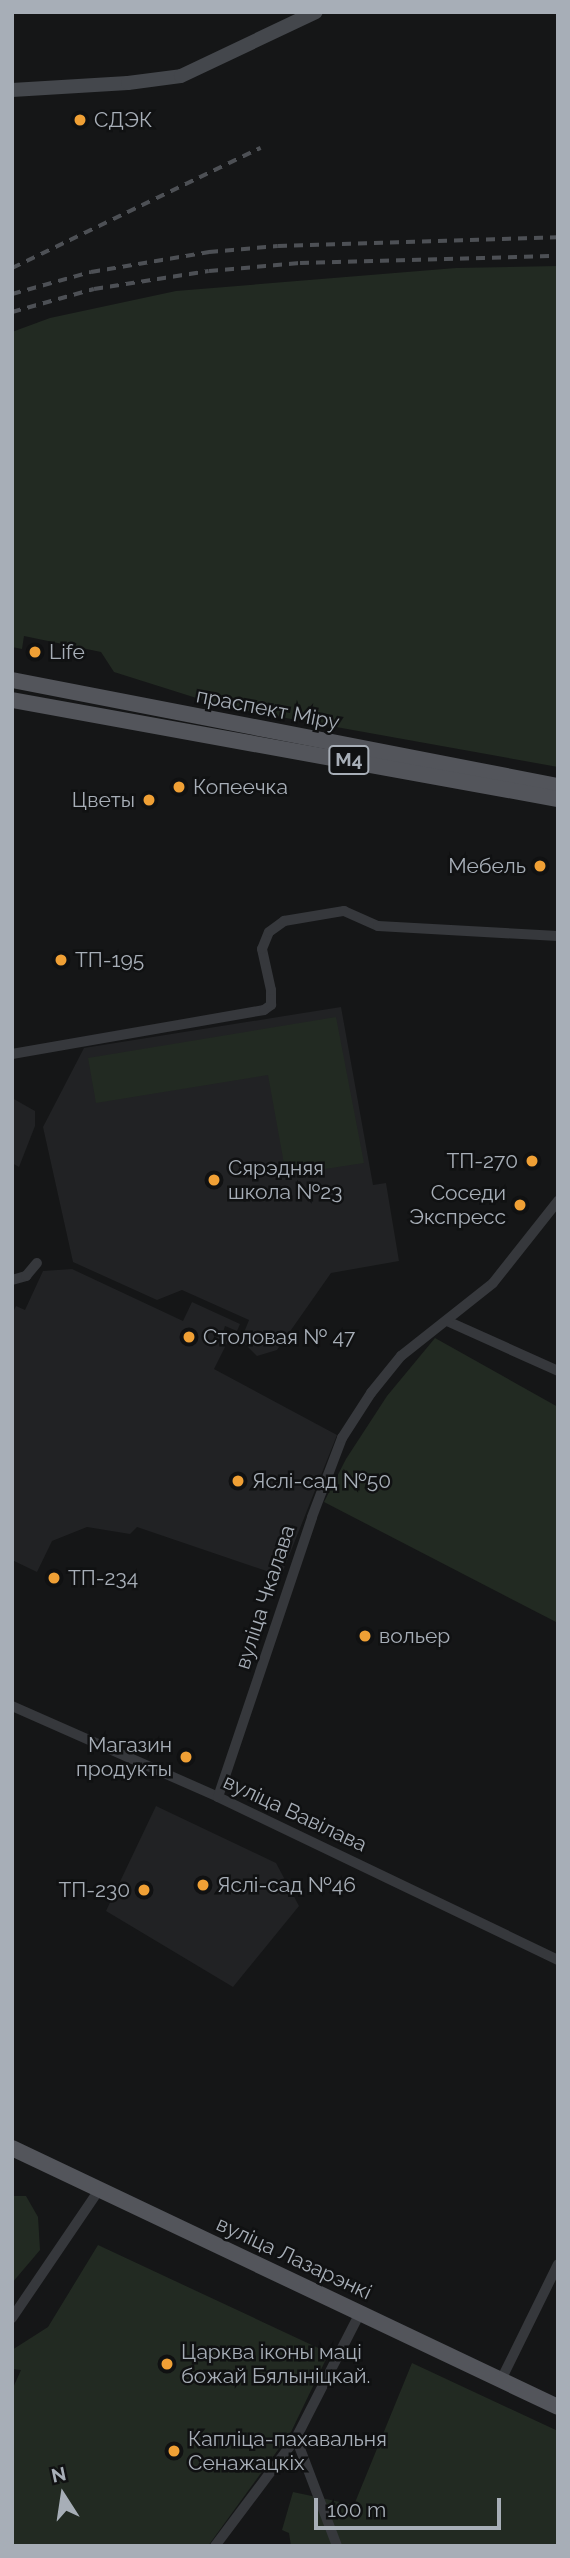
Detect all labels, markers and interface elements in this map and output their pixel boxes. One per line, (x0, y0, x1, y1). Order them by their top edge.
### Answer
place label: СДЭК (94, 107, 152, 133)
marker: СДЭК (72, 112, 88, 128)
place label: Life (49, 639, 85, 665)
marker: Life (27, 644, 43, 660)
street label: праспект Міру (194, 683, 342, 735)
road number: М4 (328, 744, 370, 776)
place label: Копеечка (193, 774, 288, 800)
marker: Копеечка (171, 779, 187, 795)
place label: Цветы (72, 787, 135, 813)
marker: Цветы (141, 792, 157, 808)
place label: Мебель (448, 853, 526, 879)
marker: Мебель (532, 858, 548, 874)
place label: ТП-195 (75, 947, 144, 973)
marker: ТП-195 (53, 952, 69, 968)
place label: ТП-270 (446, 1148, 518, 1174)
marker: ТП-270 (524, 1153, 540, 1169)
place label: Сярэдняя школа №23 (228, 1155, 342, 1205)
marker: Сярэдняя школа №23 (206, 1172, 222, 1188)
place label: Соседи Экспресс (409, 1180, 506, 1230)
marker: Соседи Экспресс (512, 1197, 528, 1213)
place label: Столовая № 47 (203, 1324, 355, 1350)
marker: Столовая № 47 (181, 1329, 197, 1345)
place label: Яслі-сад №50 (252, 1468, 391, 1494)
marker: Яслі-сад №50 (230, 1473, 246, 1489)
street label: вуліца Чкалава (230, 1522, 300, 1672)
place label: ТП-234 (68, 1565, 138, 1591)
marker: ТП-234 (46, 1570, 62, 1586)
place label: вольер (379, 1623, 450, 1649)
marker: вольер (357, 1628, 373, 1644)
place label: Магазин продукты (76, 1732, 172, 1782)
marker: Магазин продукты (178, 1749, 194, 1765)
street label: вуліца Вавілава (219, 1769, 371, 1857)
place label: Яслі-сад №46 (217, 1872, 356, 1898)
place label: ТП-230 (58, 1877, 130, 1903)
marker: Яслі-сад №46 (195, 1877, 211, 1893)
marker: ТП-230 (136, 1882, 152, 1898)
street label: вуліца Лазарэнкі (212, 2211, 376, 2305)
place label: Царква іконы маці божай Бялыніцкай. (181, 2339, 370, 2389)
marker: Царква іконы маці божай Бялыніцкай. (159, 2356, 175, 2372)
place label: Капліца-пахавальня Сенажацкіх (188, 2426, 387, 2476)
marker: Капліца-пахавальня Сенажацкіх (166, 2443, 182, 2459)
north arrow (28, 2460, 98, 2530)
text: N (49, 2462, 68, 2487)
scale bar (318, 2484, 505, 2528)
text: 100 m (327, 2497, 386, 2522)

